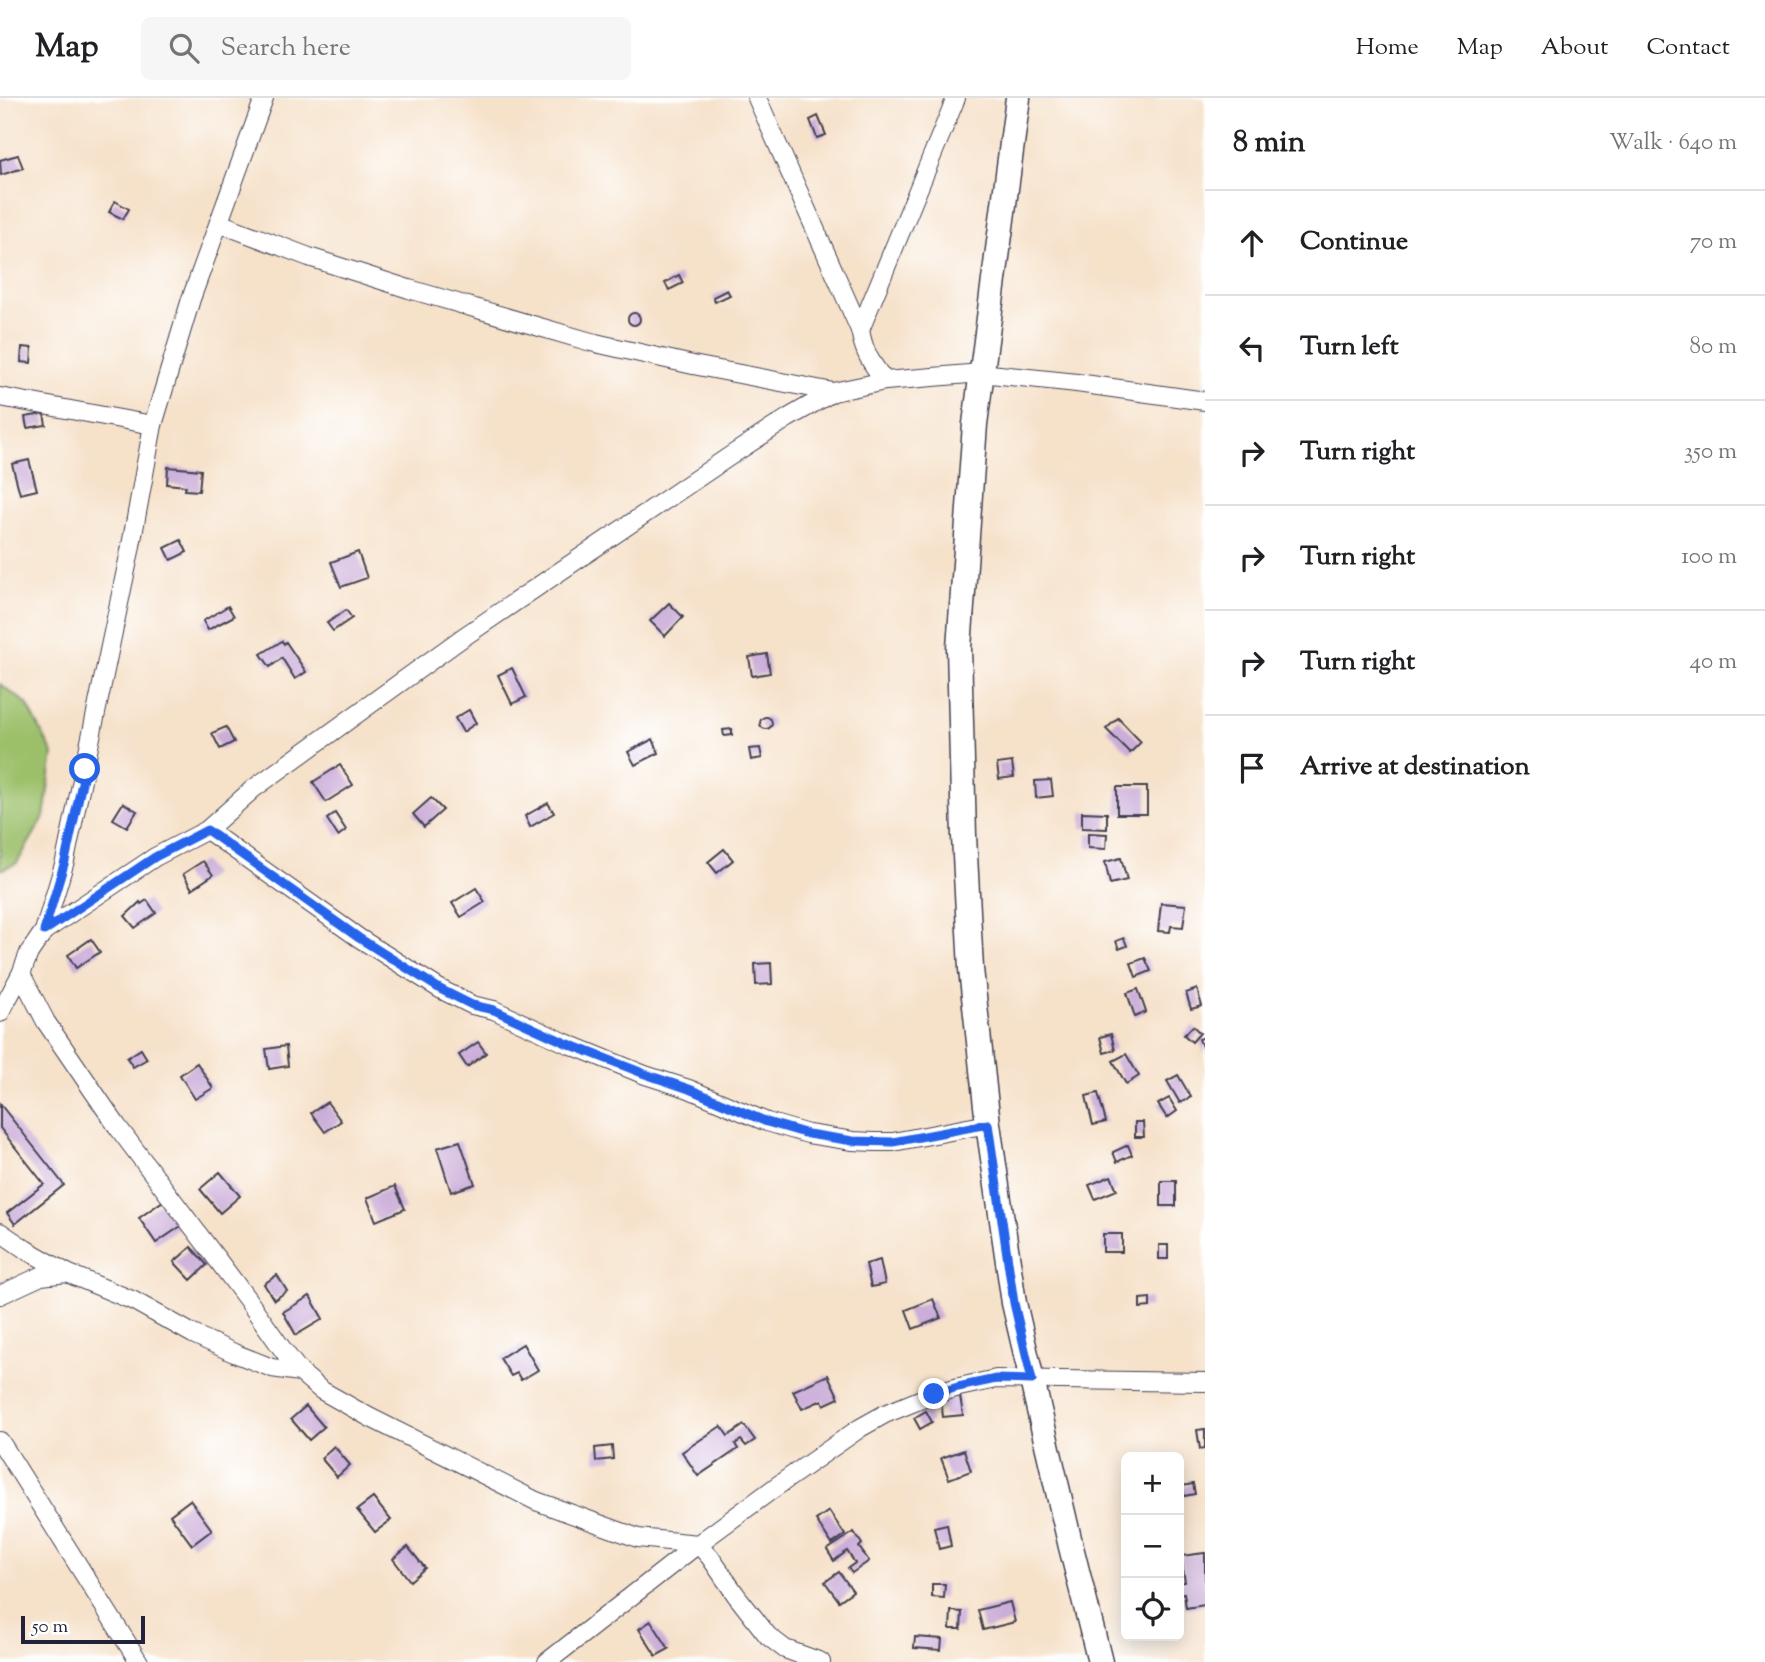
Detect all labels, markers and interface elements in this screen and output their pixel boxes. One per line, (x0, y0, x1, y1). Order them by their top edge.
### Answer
search box (141, 17, 631, 80)
text: Map (35, 24, 99, 72)
icon: search (165, 29, 203, 67)
text: Search here (221, 30, 351, 67)
text: Home (1356, 31, 1419, 65)
text: Map (1457, 31, 1503, 65)
text: About (1541, 31, 1608, 65)
text: Contact (1646, 31, 1730, 65)
text: 8 min (1233, 122, 1305, 165)
text: Walk · 640 m (1609, 127, 1737, 160)
icon: ahead (1233, 224, 1271, 262)
text: Continue (1300, 224, 1408, 261)
text: 70 m (1690, 226, 1737, 259)
icon: left (1233, 329, 1271, 367)
text: Turn left (1300, 329, 1399, 366)
text: 80 m (1689, 331, 1737, 364)
icon: right (1233, 434, 1271, 472)
text: Turn right (1300, 434, 1415, 471)
text: 350 m (1684, 436, 1737, 469)
icon: right (1233, 539, 1271, 577)
text: Turn right (1300, 539, 1415, 576)
text: 100 m (1681, 541, 1737, 574)
icon: right (1233, 644, 1271, 682)
text: Turn right (1300, 644, 1415, 681)
text: 40 m (1690, 646, 1737, 679)
icon: arrive (1233, 749, 1271, 787)
text: Arrive at destination (1300, 749, 1530, 786)
route start (69, 753, 100, 784)
route end (918, 1378, 949, 1409)
map controls (1121, 1452, 1184, 1641)
button: + (1121, 1452, 1184, 1515)
button: − (1121, 1515, 1184, 1578)
button: locate (1121, 1578, 1184, 1641)
scale bar (21, 1613, 145, 1645)
text: 50 m (32, 1614, 68, 1641)

